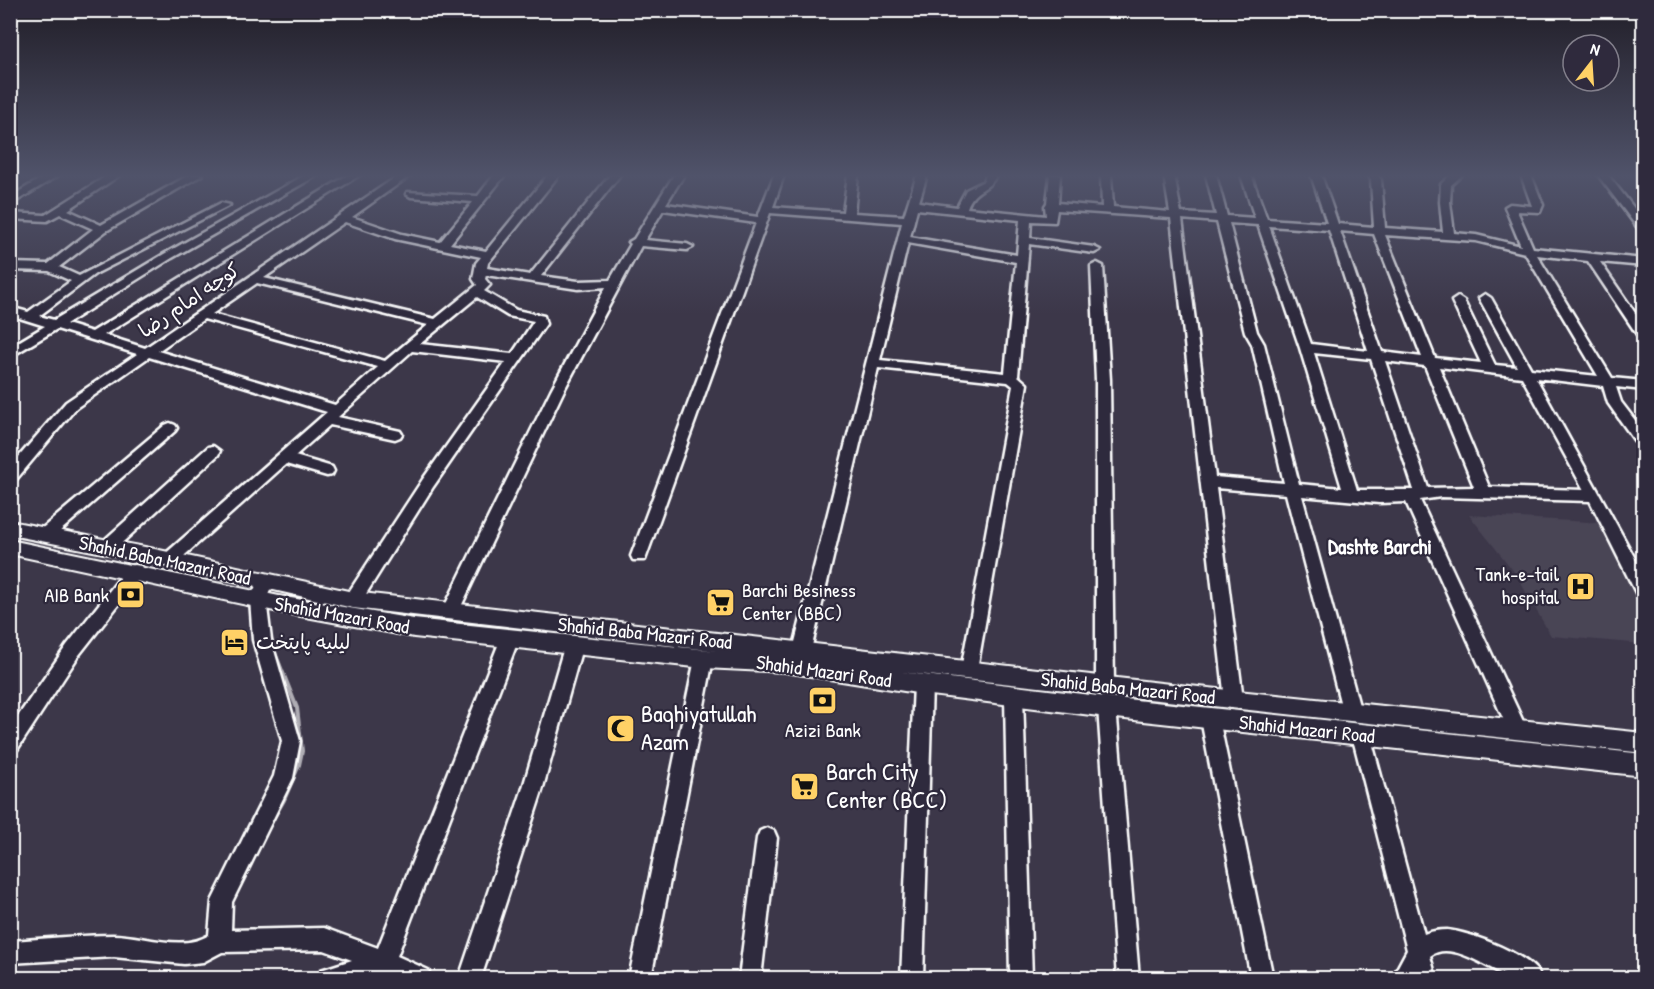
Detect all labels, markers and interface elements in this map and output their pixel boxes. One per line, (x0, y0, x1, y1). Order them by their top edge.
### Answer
north arrow (1561, 33, 1621, 93)
text: N (1588, 37, 1603, 61)
street label: کوچه امام رضا (133, 256, 246, 345)
street label: Shahid Baba Mazari Road (77, 528, 254, 591)
district label: Dashte Barchi (1328, 532, 1432, 561)
place label: Tank-e-tail hospital (1476, 560, 1560, 610)
hospital icon: Tank-e-tail hospital (1564, 570, 1596, 602)
place label: Barchi Besiness Center (BBC) (742, 576, 856, 626)
bank icon: AIB Bank (114, 579, 146, 611)
place label: AIB Bank (44, 581, 109, 608)
supermarket icon: Barchi Besiness Center (BBC) (705, 586, 737, 618)
street label: Shahid Mazari Road (273, 589, 412, 640)
street label: Shahid Baba Mazari Road (557, 610, 734, 655)
hotel icon: لیلیه پایتخت (219, 626, 251, 658)
place label: لیلیه پایتخت (256, 628, 350, 655)
street label: Shahid Mazari Road (755, 648, 894, 693)
street label: Shahid Baba Mazari Road (1040, 665, 1217, 710)
bank icon: Azizi Bank (807, 684, 839, 716)
place label: Baqhiyatullah Azam (641, 697, 756, 757)
street label: Shahid Mazari Road (1238, 708, 1376, 749)
mosque icon: Baqhiyatullah Azam (604, 712, 636, 744)
place label: Azizi Bank (785, 716, 861, 743)
place label: Barch City Center (BCC) (826, 755, 947, 815)
supermarket icon: Barch City Center (BCC) (789, 770, 821, 802)

